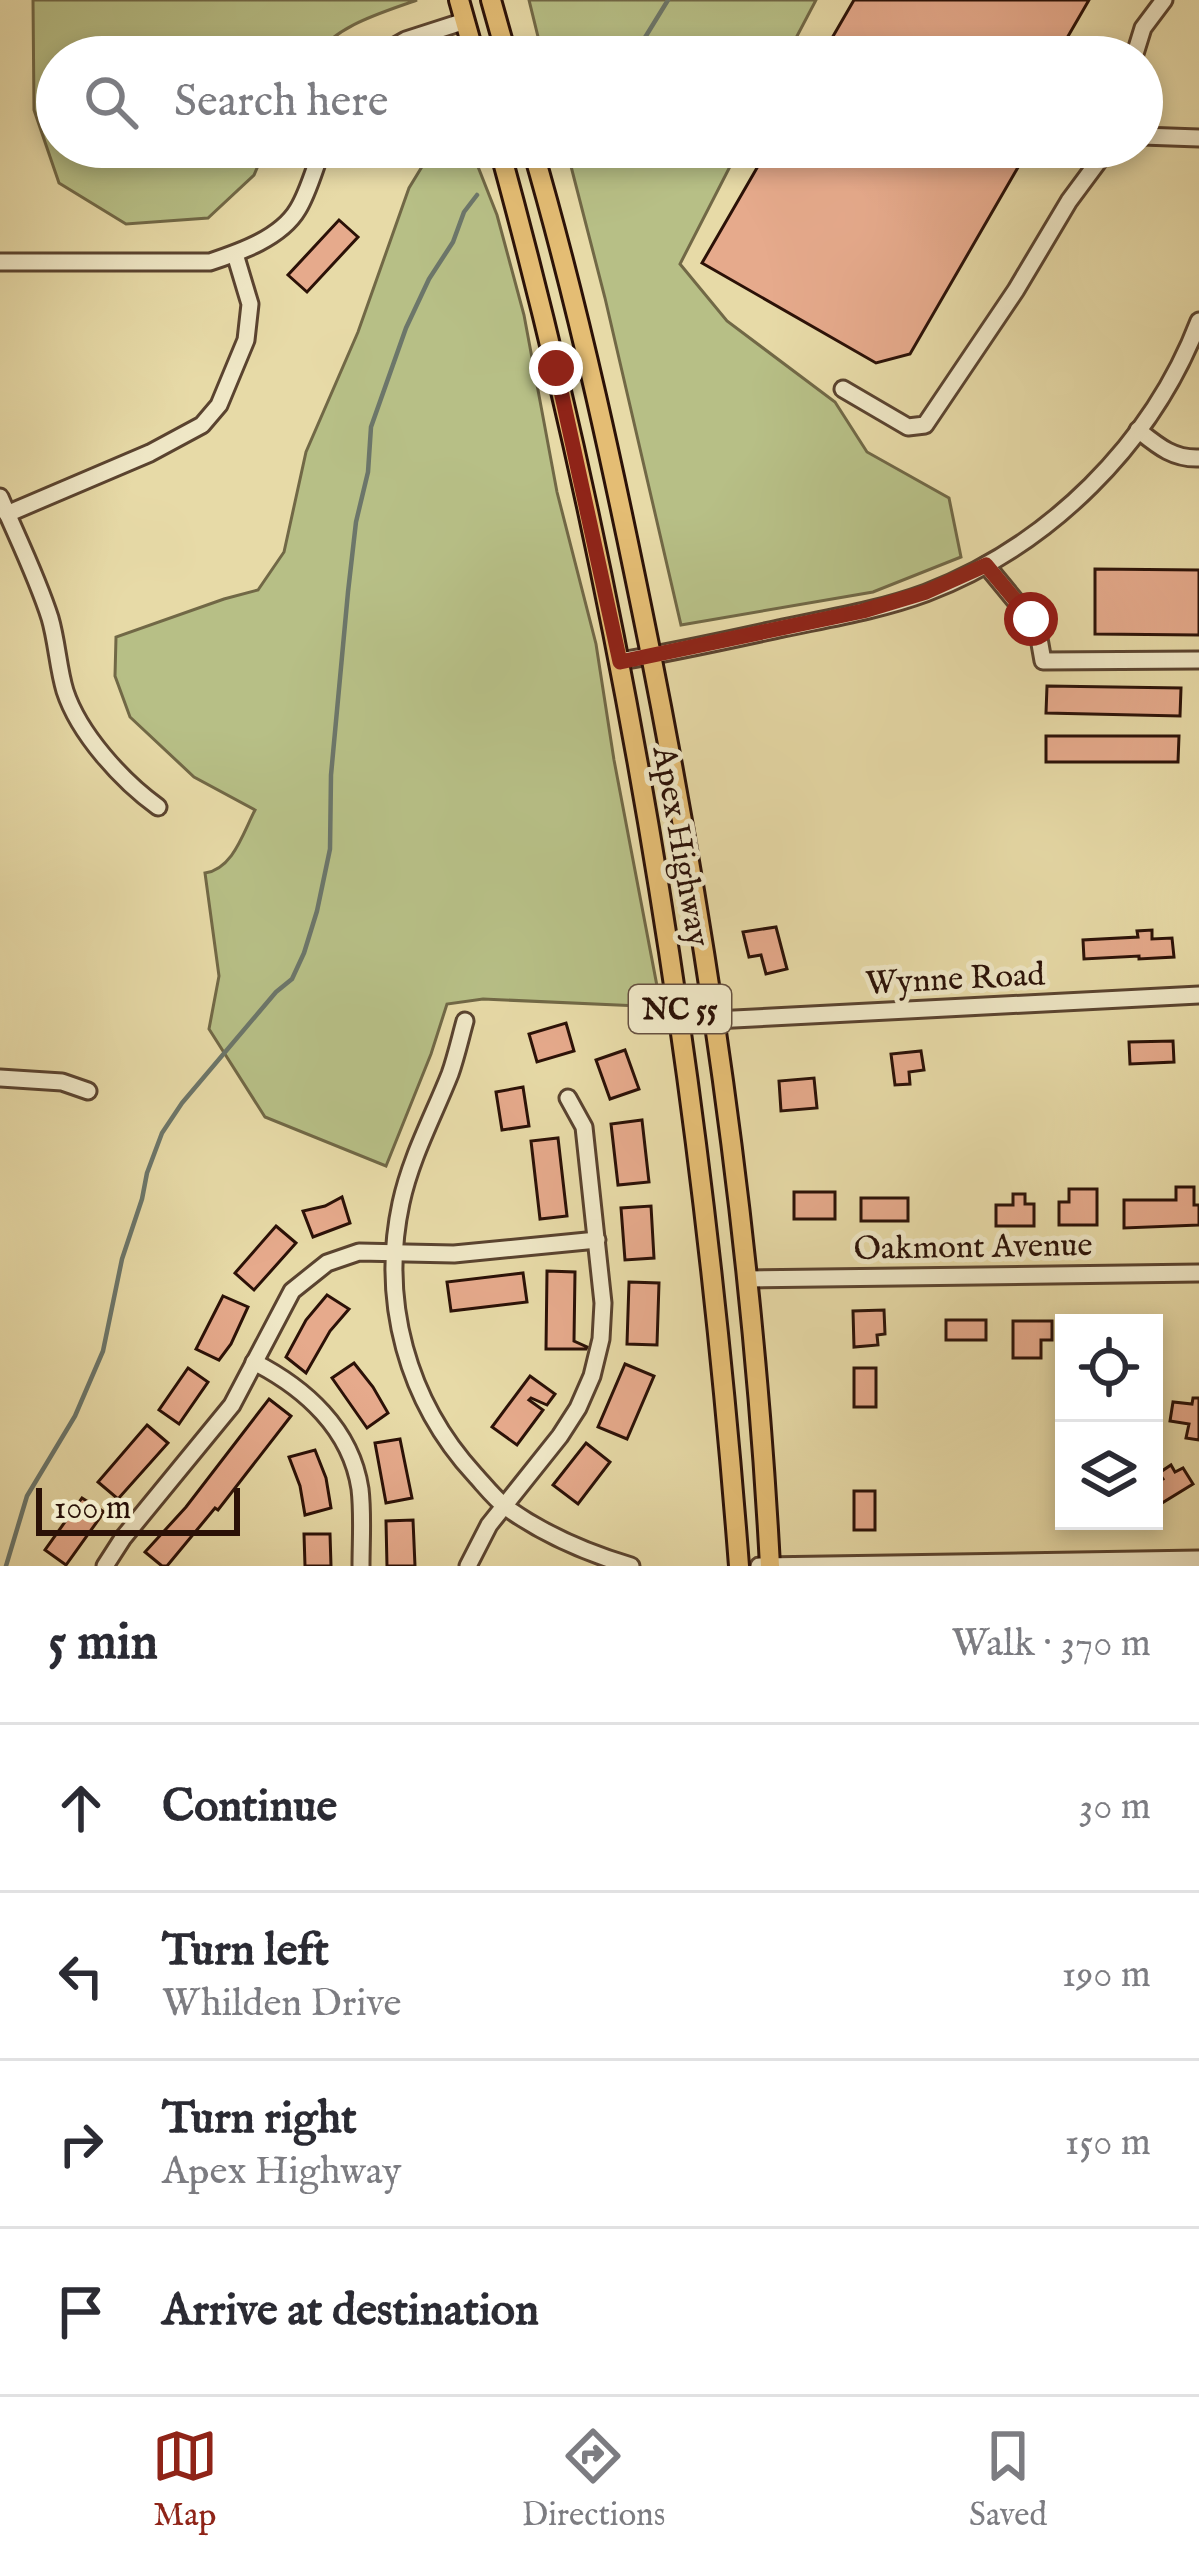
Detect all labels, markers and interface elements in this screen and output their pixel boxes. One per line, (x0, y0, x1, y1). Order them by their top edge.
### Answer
search box (36, 36, 1163, 168)
icon: search (78, 69, 144, 135)
text: Search here (174, 74, 388, 131)
route end (529, 341, 583, 395)
route start (1004, 592, 1058, 646)
street label: Apex Highway (642, 742, 718, 951)
street label: Wynne Road (864, 954, 1046, 1006)
road number: NC 55 (629, 985, 731, 1033)
street label: Oakmont Avenue (853, 1225, 1093, 1271)
map controls (1055, 1314, 1163, 1530)
button: locate (1055, 1314, 1163, 1422)
button: layers (1055, 1422, 1163, 1530)
scale bar (36, 1482, 240, 1535)
text: 100 m (54, 1488, 131, 1530)
text: 5 min (48, 1612, 158, 1677)
text: Walk · 370 m (952, 1620, 1151, 1669)
icon: ahead (48, 1775, 114, 1841)
text: Continue (162, 1779, 337, 1836)
text: 30 m (1079, 1783, 1151, 1832)
text: Turn left (162, 1923, 329, 1980)
icon: left (48, 1943, 114, 2009)
text: 190 m (1062, 1951, 1151, 2000)
text: Whilden Drive (162, 1980, 401, 2029)
text: Turn right (162, 2091, 357, 2148)
icon: right (48, 2111, 114, 2177)
text: 150 m (1065, 2119, 1151, 2168)
text: Apex Highway (162, 2148, 401, 2197)
icon: arrive (48, 2279, 114, 2345)
text: Arrive at destination (162, 2283, 539, 2340)
tab: Map (152, 2423, 218, 2537)
tab: Directions (522, 2423, 665, 2537)
tab: Saved (969, 2423, 1047, 2537)

